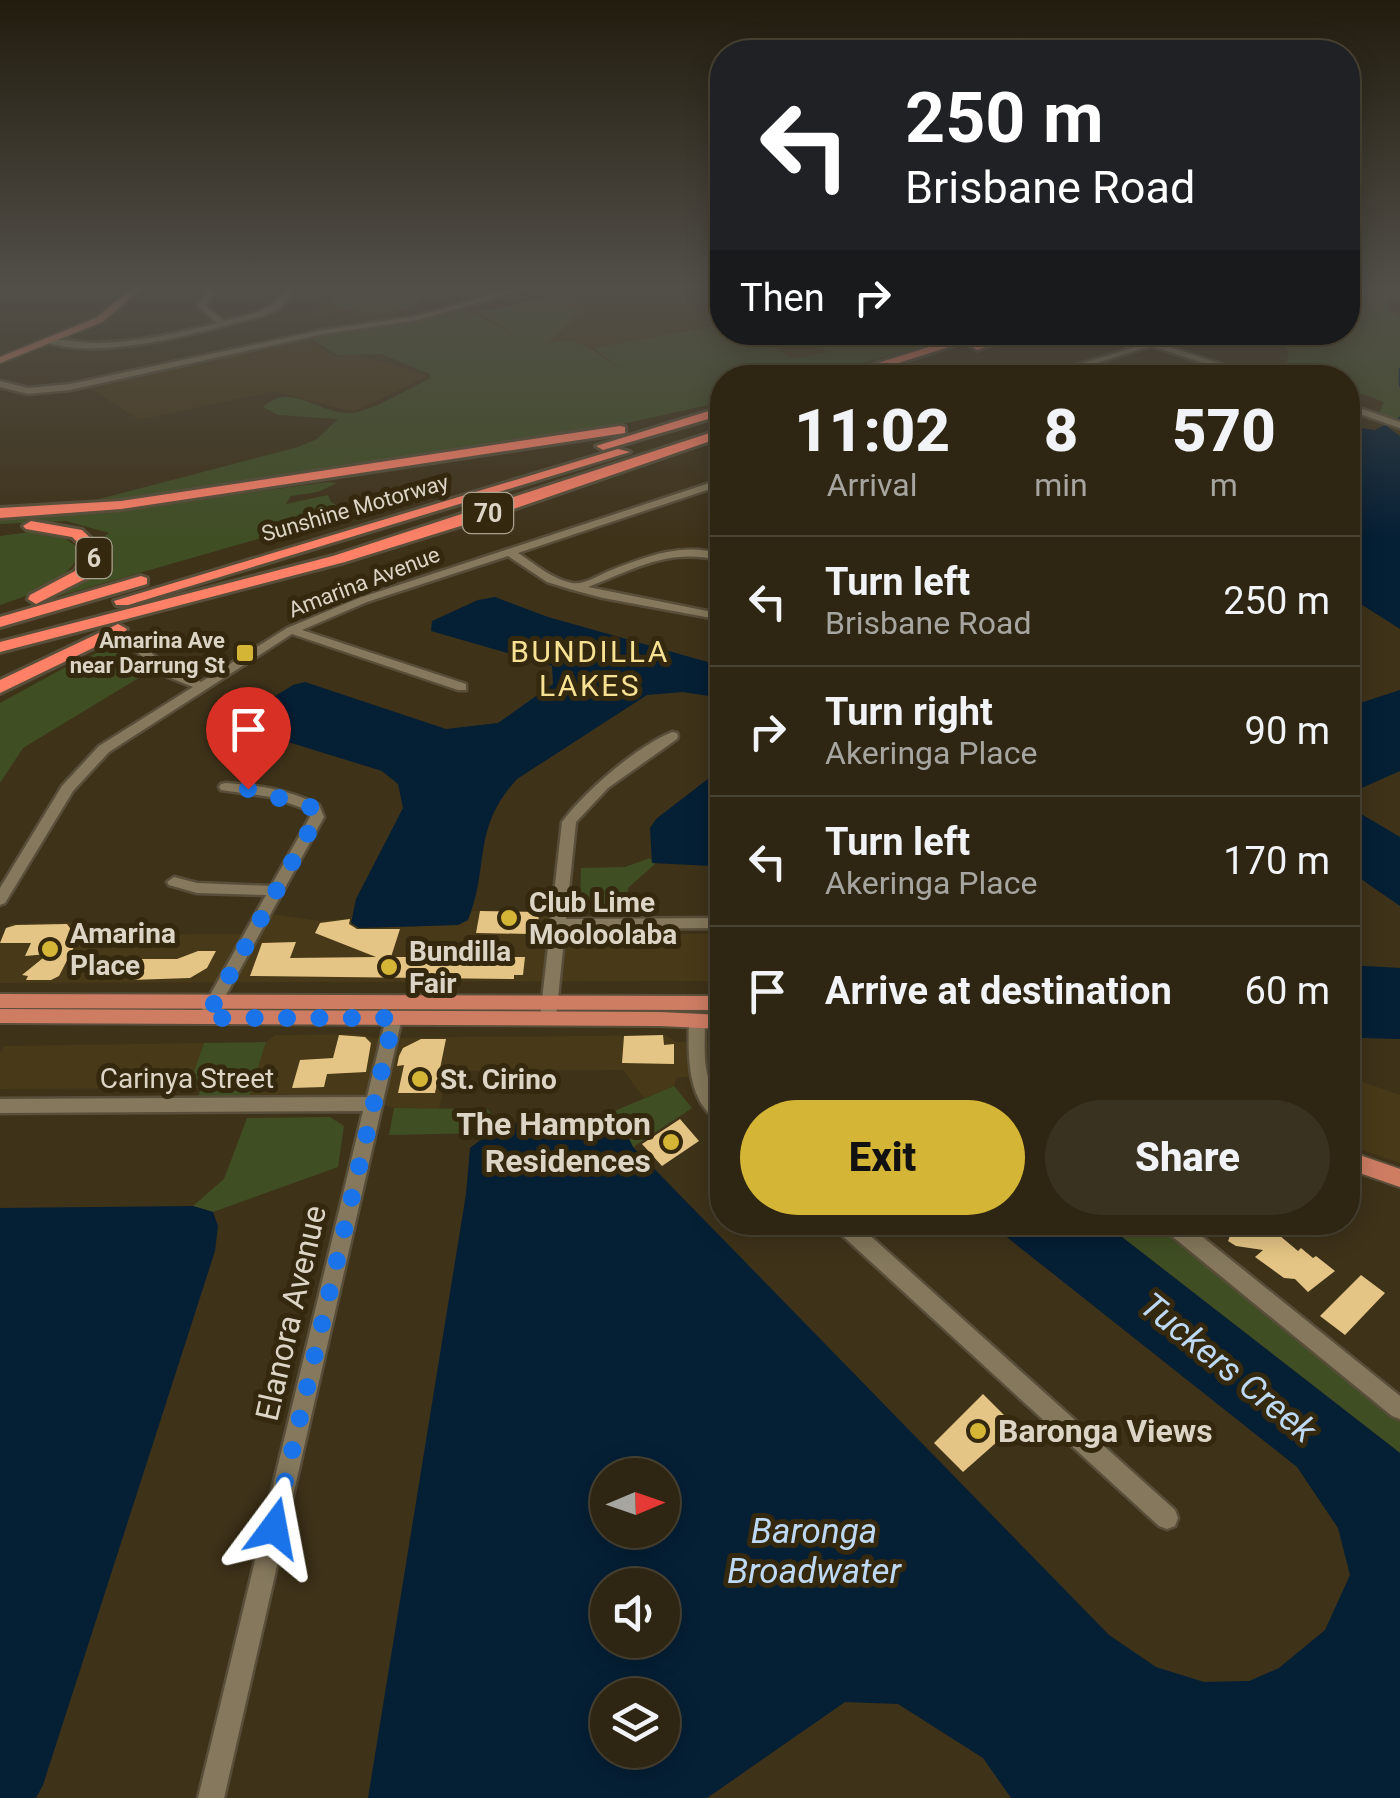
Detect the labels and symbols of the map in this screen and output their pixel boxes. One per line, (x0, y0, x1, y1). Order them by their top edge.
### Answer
street label: Sunshine Motorway (259, 469, 452, 547)
road number: 70 (463, 493, 513, 533)
road number: 6 (76, 538, 112, 578)
street label: Amarina Avenue (285, 542, 443, 622)
place label: Amarina Ave near Darrung St (70, 628, 226, 678)
district label: BUNDILLA LAKES (510, 634, 670, 703)
marker: Amarina Ave near Darrung St (234, 642, 256, 664)
pin (206, 687, 291, 790)
place label: Club Lime Mooloolaba (529, 886, 677, 951)
marker: Club Lime Mooloolaba (498, 907, 520, 929)
place label: Amarina Place (70, 917, 176, 982)
place label: Bundilla Fair (409, 935, 511, 1000)
marker: Amarina Place (39, 938, 61, 960)
marker: Bundilla Fair (378, 956, 400, 978)
street label: Carinya Street (100, 1062, 274, 1095)
place label: St. Cirino (440, 1063, 557, 1096)
marker: St. Cirino (409, 1068, 431, 1090)
place label: The Hampton Residences (456, 1105, 651, 1180)
marker: The Hampton Residences (660, 1131, 682, 1153)
street label: Elanora Avenue (248, 1202, 334, 1424)
water label: Tuckers Creek (1132, 1285, 1325, 1452)
place label: Baronga Views (998, 1412, 1213, 1450)
marker: Baronga Views (967, 1420, 989, 1442)
north arrow (590, 1458, 680, 1548)
position arrow (222, 1476, 326, 1580)
water label: Baronga Broadwater (727, 1511, 902, 1592)

